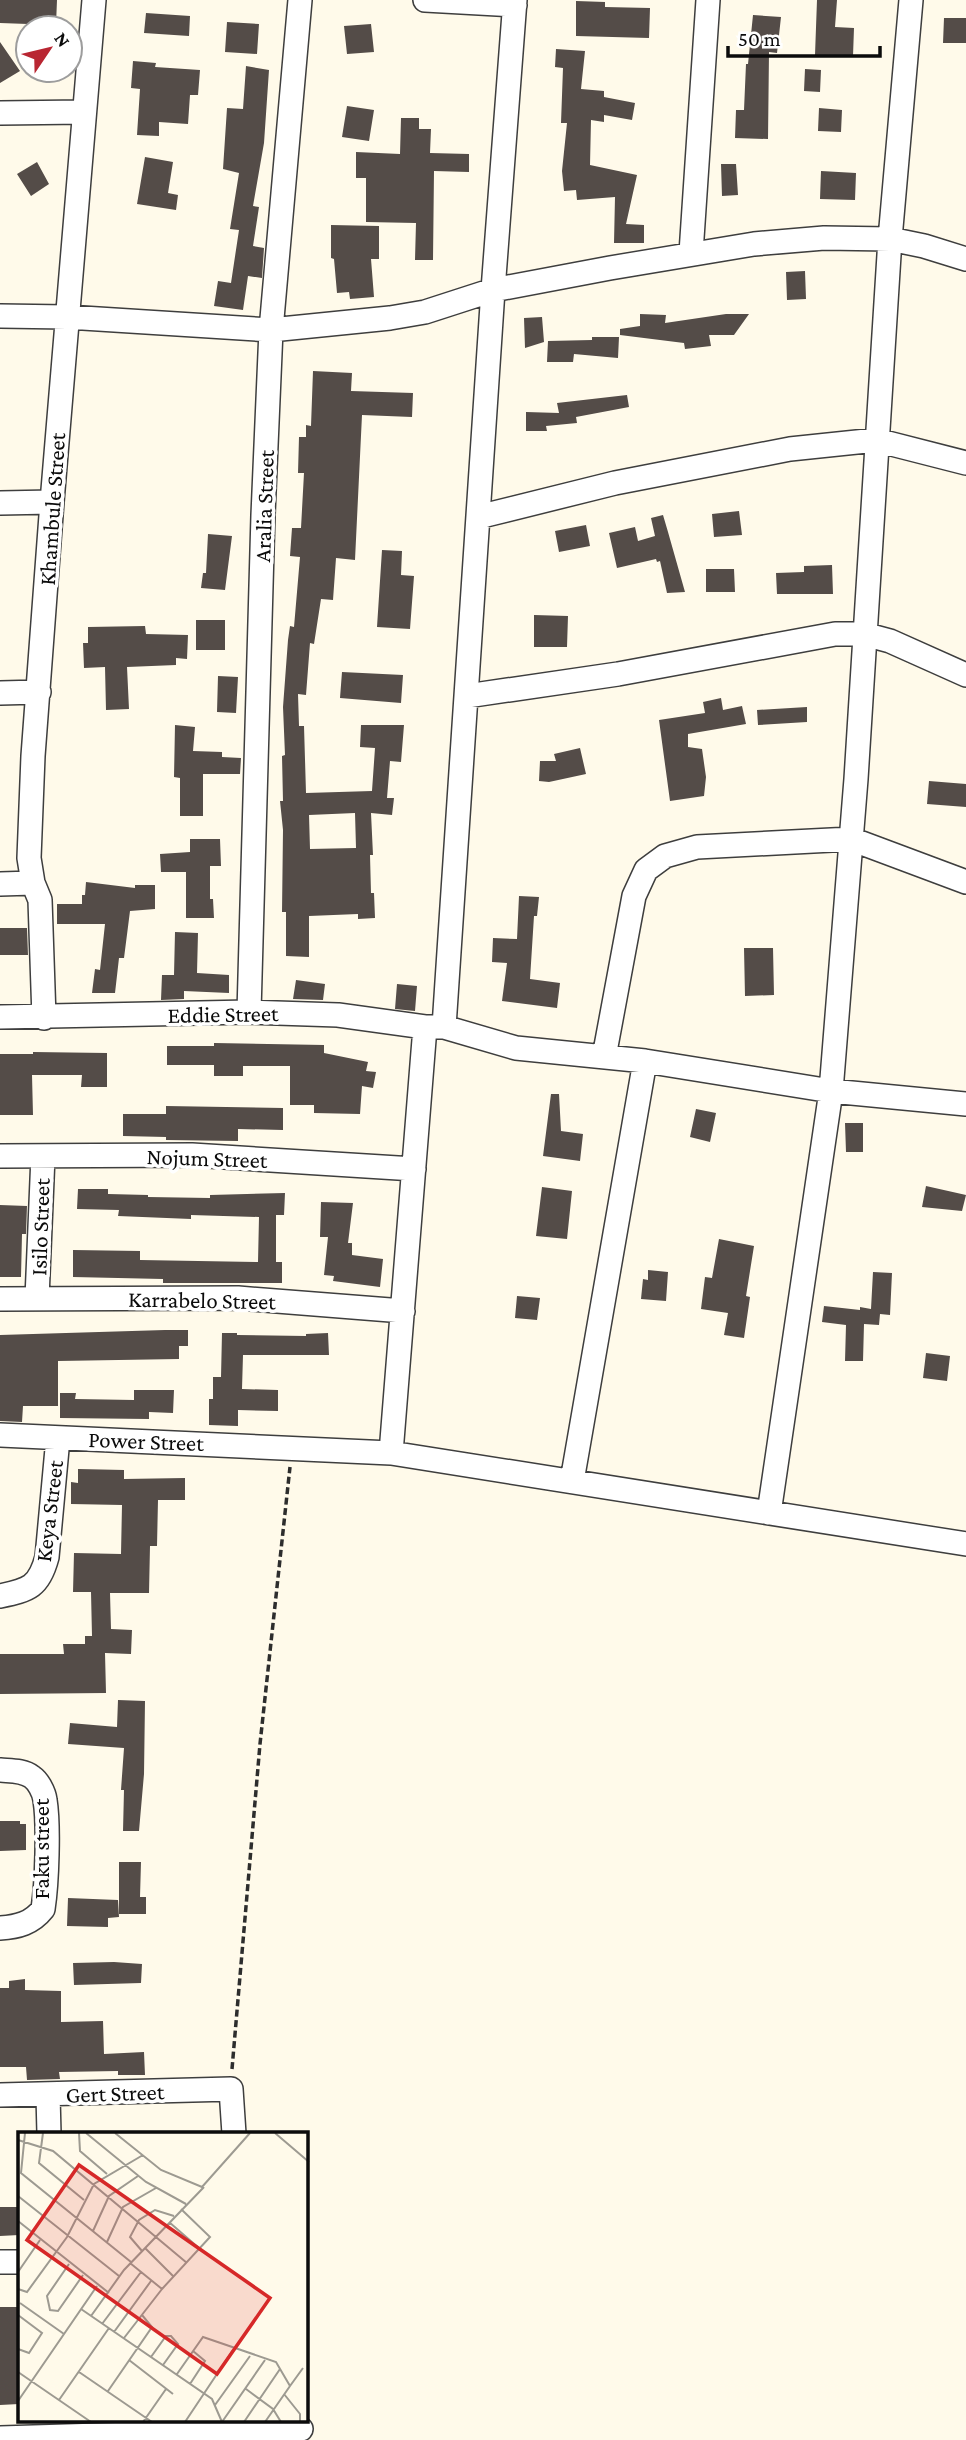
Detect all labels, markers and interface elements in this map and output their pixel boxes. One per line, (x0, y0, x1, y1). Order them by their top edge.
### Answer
north arrow (14, 14, 84, 84)
scale bar (728, 14, 880, 58)
text: 50 m (738, 27, 781, 51)
text: N (50, 28, 75, 51)
street label: Khambule Street (34, 431, 70, 586)
street label: Aralia Street (249, 449, 279, 563)
street label: Eddie Street (167, 1000, 279, 1028)
street label: Nojum Street (146, 1143, 268, 1173)
street label: Isilo Street (25, 1177, 55, 1276)
street label: Karrabelo Street (128, 1286, 276, 1314)
street label: Power Street (88, 1426, 205, 1456)
street label: Keya Street (30, 1458, 68, 1563)
street label: Faku street (28, 1798, 54, 1900)
street label: Gert Street (65, 2078, 165, 2108)
inset map (18, 2132, 308, 2422)

